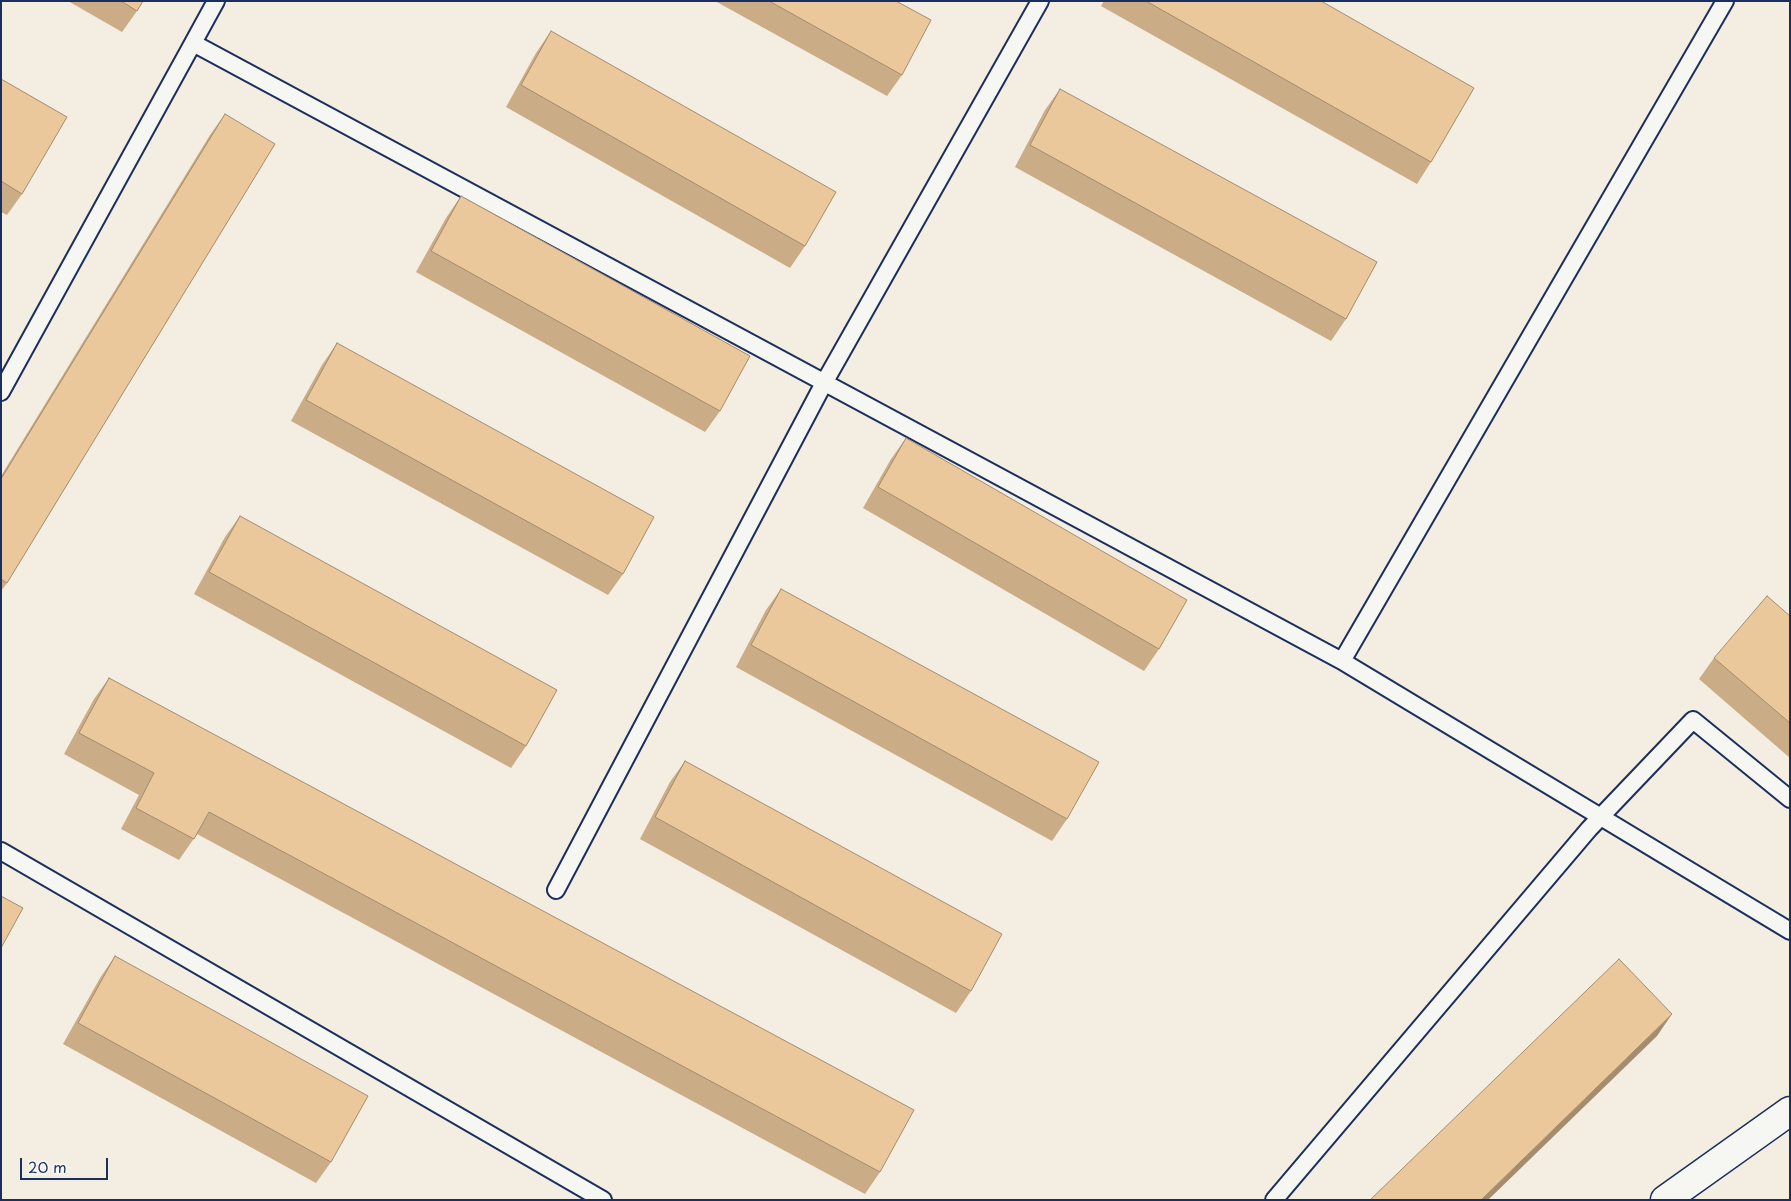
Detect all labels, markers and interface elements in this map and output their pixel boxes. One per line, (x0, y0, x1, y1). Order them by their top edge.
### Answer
scale bar (22, 1148, 110, 1180)
text: 20 m (28, 1155, 67, 1178)

